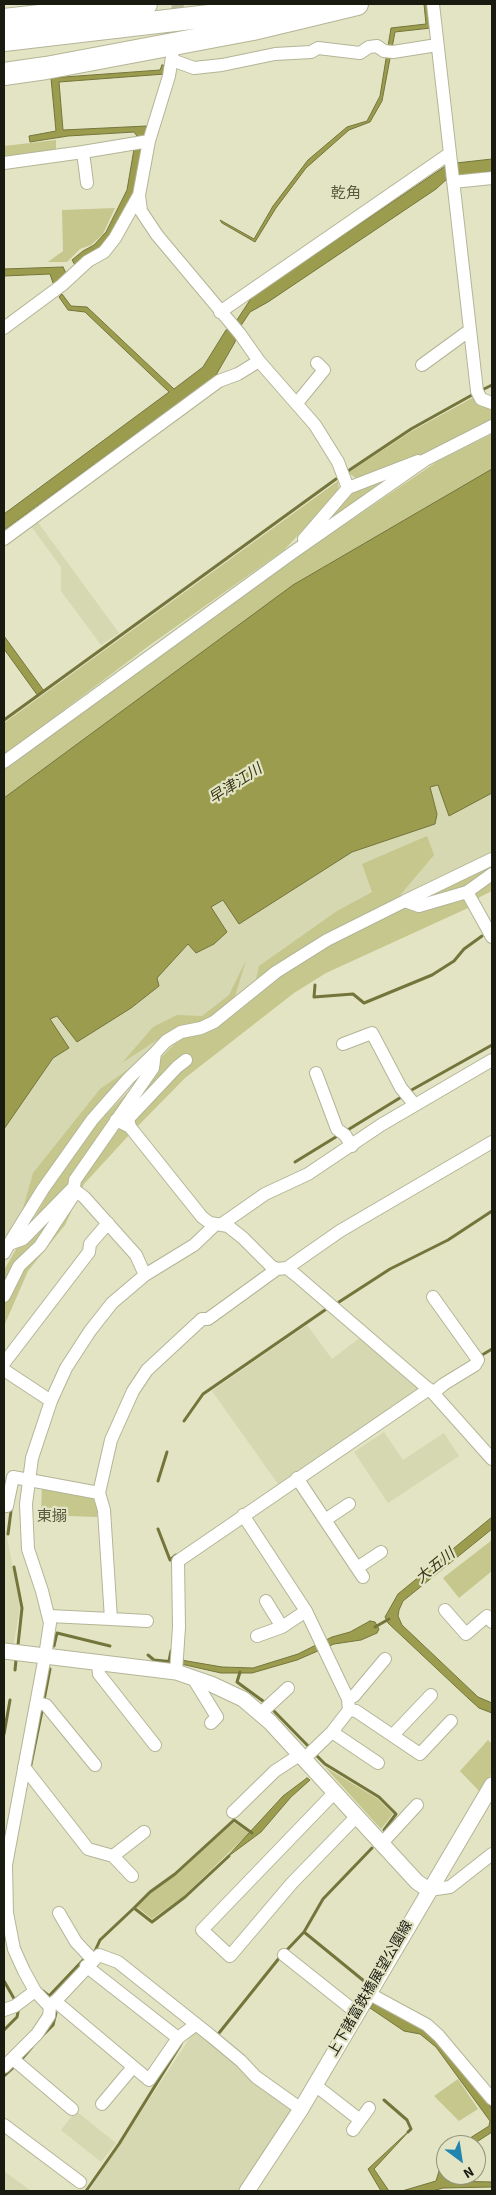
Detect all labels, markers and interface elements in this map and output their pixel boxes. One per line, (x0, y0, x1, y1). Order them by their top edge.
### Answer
district label: 乾角 (331, 186, 361, 204)
water label: 早津江川 (206, 761, 266, 809)
district label: 東搦 (37, 1509, 67, 1527)
water label: 大五川 (413, 1546, 459, 1588)
street label: 上下諸富鉄橋展望公園線 (325, 1918, 417, 2060)
north arrow (436, 2135, 486, 2185)
text: N (459, 2161, 477, 2183)

